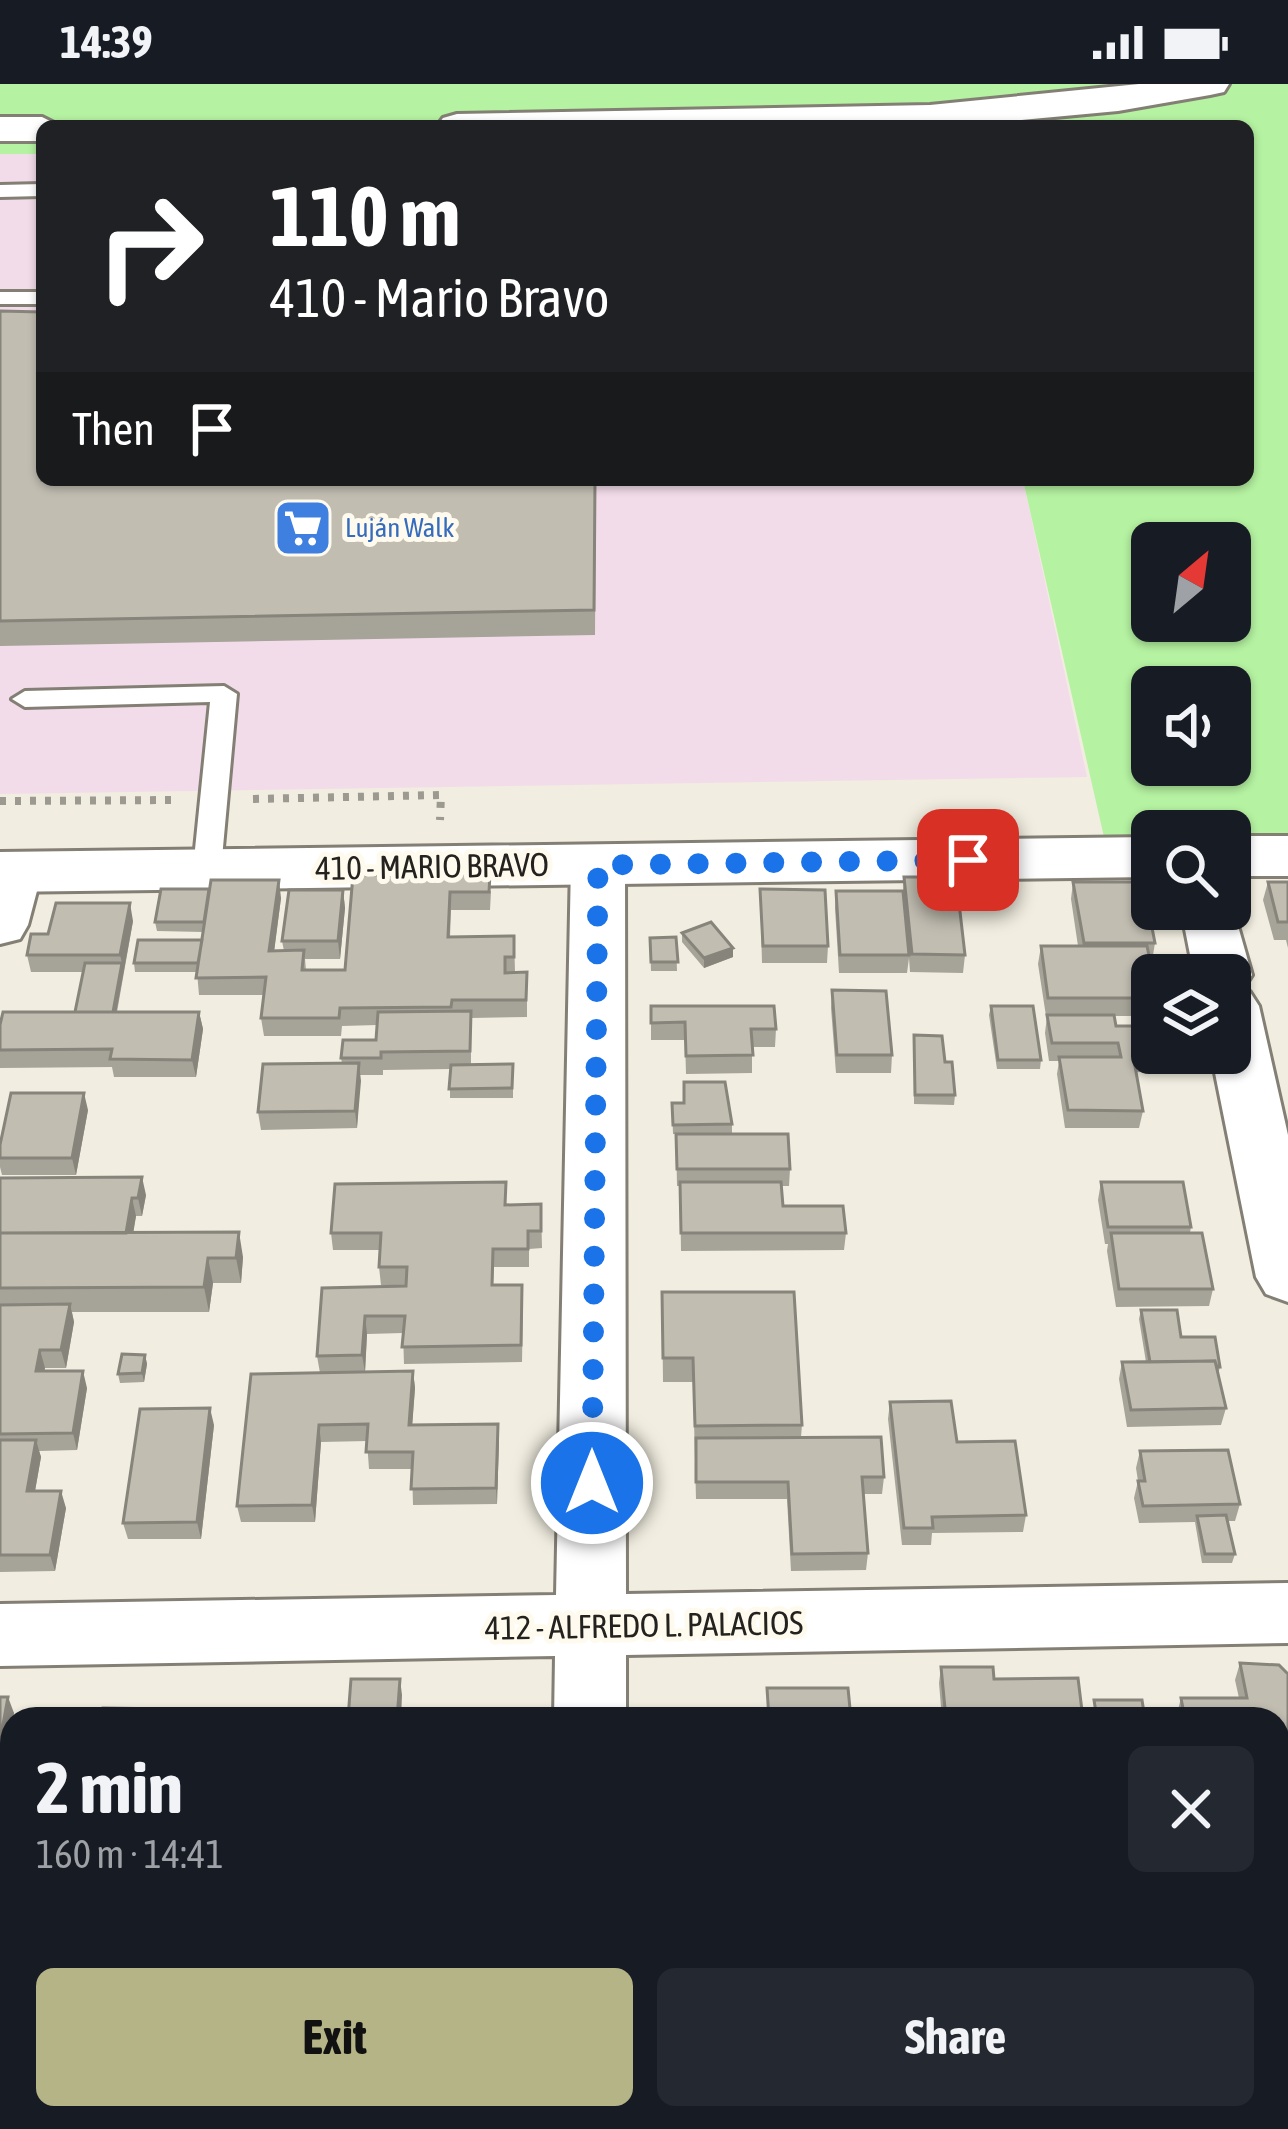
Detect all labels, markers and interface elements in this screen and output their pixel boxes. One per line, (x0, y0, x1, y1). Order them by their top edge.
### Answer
text: 14:39 (60, 16, 153, 68)
icon: right (72, 168, 228, 324)
text: 110 m (270, 168, 460, 264)
text: 410 - Mario Bravo (270, 267, 610, 328)
icon: arrive (179, 396, 245, 462)
text: Then (72, 403, 155, 455)
supermarket icon: Luján Walk (272, 497, 334, 559)
place label: Luján Walk (345, 512, 455, 543)
north arrow (1131, 522, 1251, 642)
map controls (1131, 522, 1251, 1074)
button: sound (1131, 666, 1251, 786)
pin (917, 809, 1019, 911)
button: search (1131, 810, 1251, 930)
icon: arrive (935, 827, 1001, 893)
street label: 410 - MARIO BRAVO (315, 845, 549, 887)
button: layers (1131, 954, 1251, 1074)
position arrow (529, 1420, 655, 1546)
street label: 412 - ALFREDO L. PALACIOS (484, 1603, 804, 1647)
text: 2 min (36, 1746, 183, 1828)
button: close (1128, 1746, 1254, 1872)
text: 160 m · 14:41 (36, 1832, 224, 1876)
button: Exit (36, 1968, 633, 2106)
button: Share (657, 1968, 1254, 2106)

